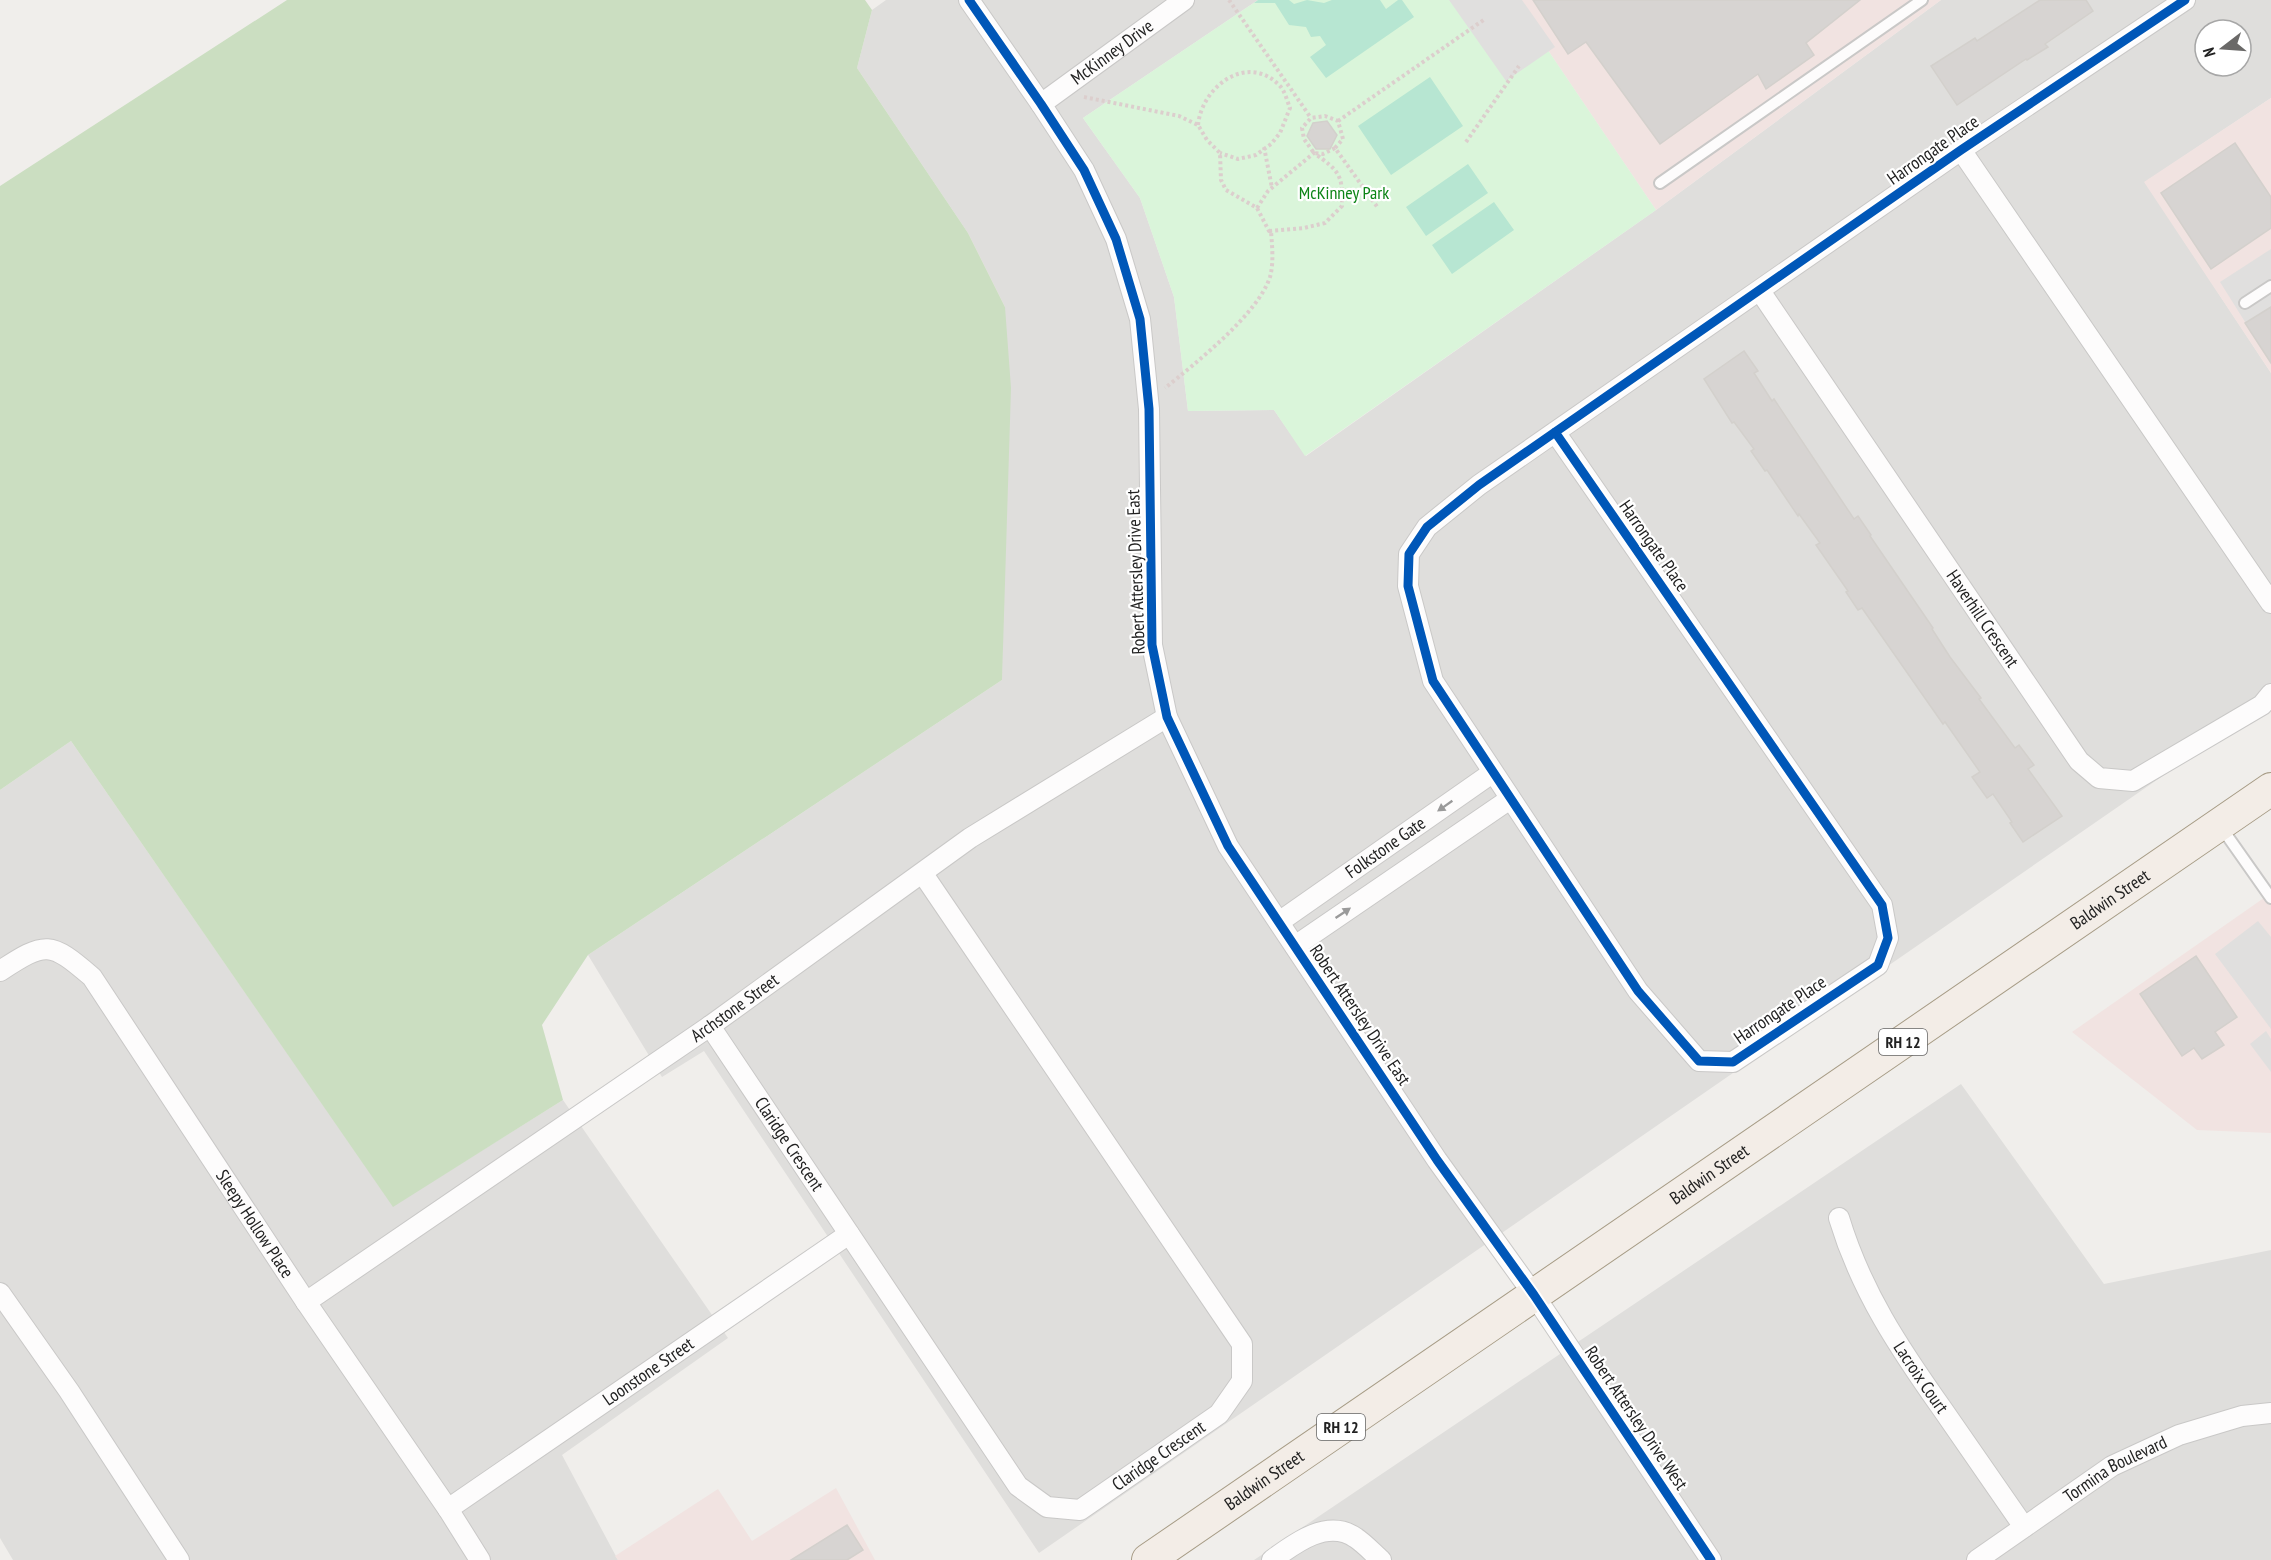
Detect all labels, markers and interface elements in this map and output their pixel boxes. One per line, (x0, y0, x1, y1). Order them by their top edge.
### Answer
street label: McKinney Drive (1066, 14, 1158, 89)
north arrow (2193, 18, 2253, 78)
text: N (2198, 45, 2219, 59)
street label: Harrongate Place (1883, 110, 1983, 190)
park label: McKinney Park (1299, 181, 1389, 204)
street label: Robert Attersley Drive East (1121, 489, 1150, 655)
street label: Harrongate Place (1614, 496, 1694, 596)
street label: Haverhill Crescent (1942, 565, 2024, 672)
one-way arrow (1437, 800, 1453, 812)
street label: Folkstone Gate (1341, 811, 1430, 883)
street label: Baldwin Street (2066, 864, 2154, 934)
one-way arrow (1335, 907, 1351, 919)
street label: Robert Attersley Drive East (1305, 940, 1416, 1090)
street label: Archstone Street (686, 968, 783, 1047)
street label: Harrongate Place (1729, 970, 1830, 1049)
road number: RH 12 (1879, 1029, 1927, 1055)
street label: Claridge Crescent (750, 1092, 829, 1195)
street label: Baldwin Street (1665, 1139, 1753, 1209)
street label: Sleepy Hollow Place (211, 1165, 299, 1282)
street label: Loonstone Street (598, 1332, 698, 1410)
street label: Lacroix Court (1889, 1337, 1954, 1418)
street label: Robert Attersley Drive West (1580, 1341, 1693, 1494)
road number: RH 12 (1317, 1414, 1365, 1440)
street label: Claridge Crescent (1107, 1415, 1209, 1496)
street label: Tormina Boulevard (2059, 1430, 2171, 1507)
street label: Baldwin Street (1220, 1444, 1308, 1515)

